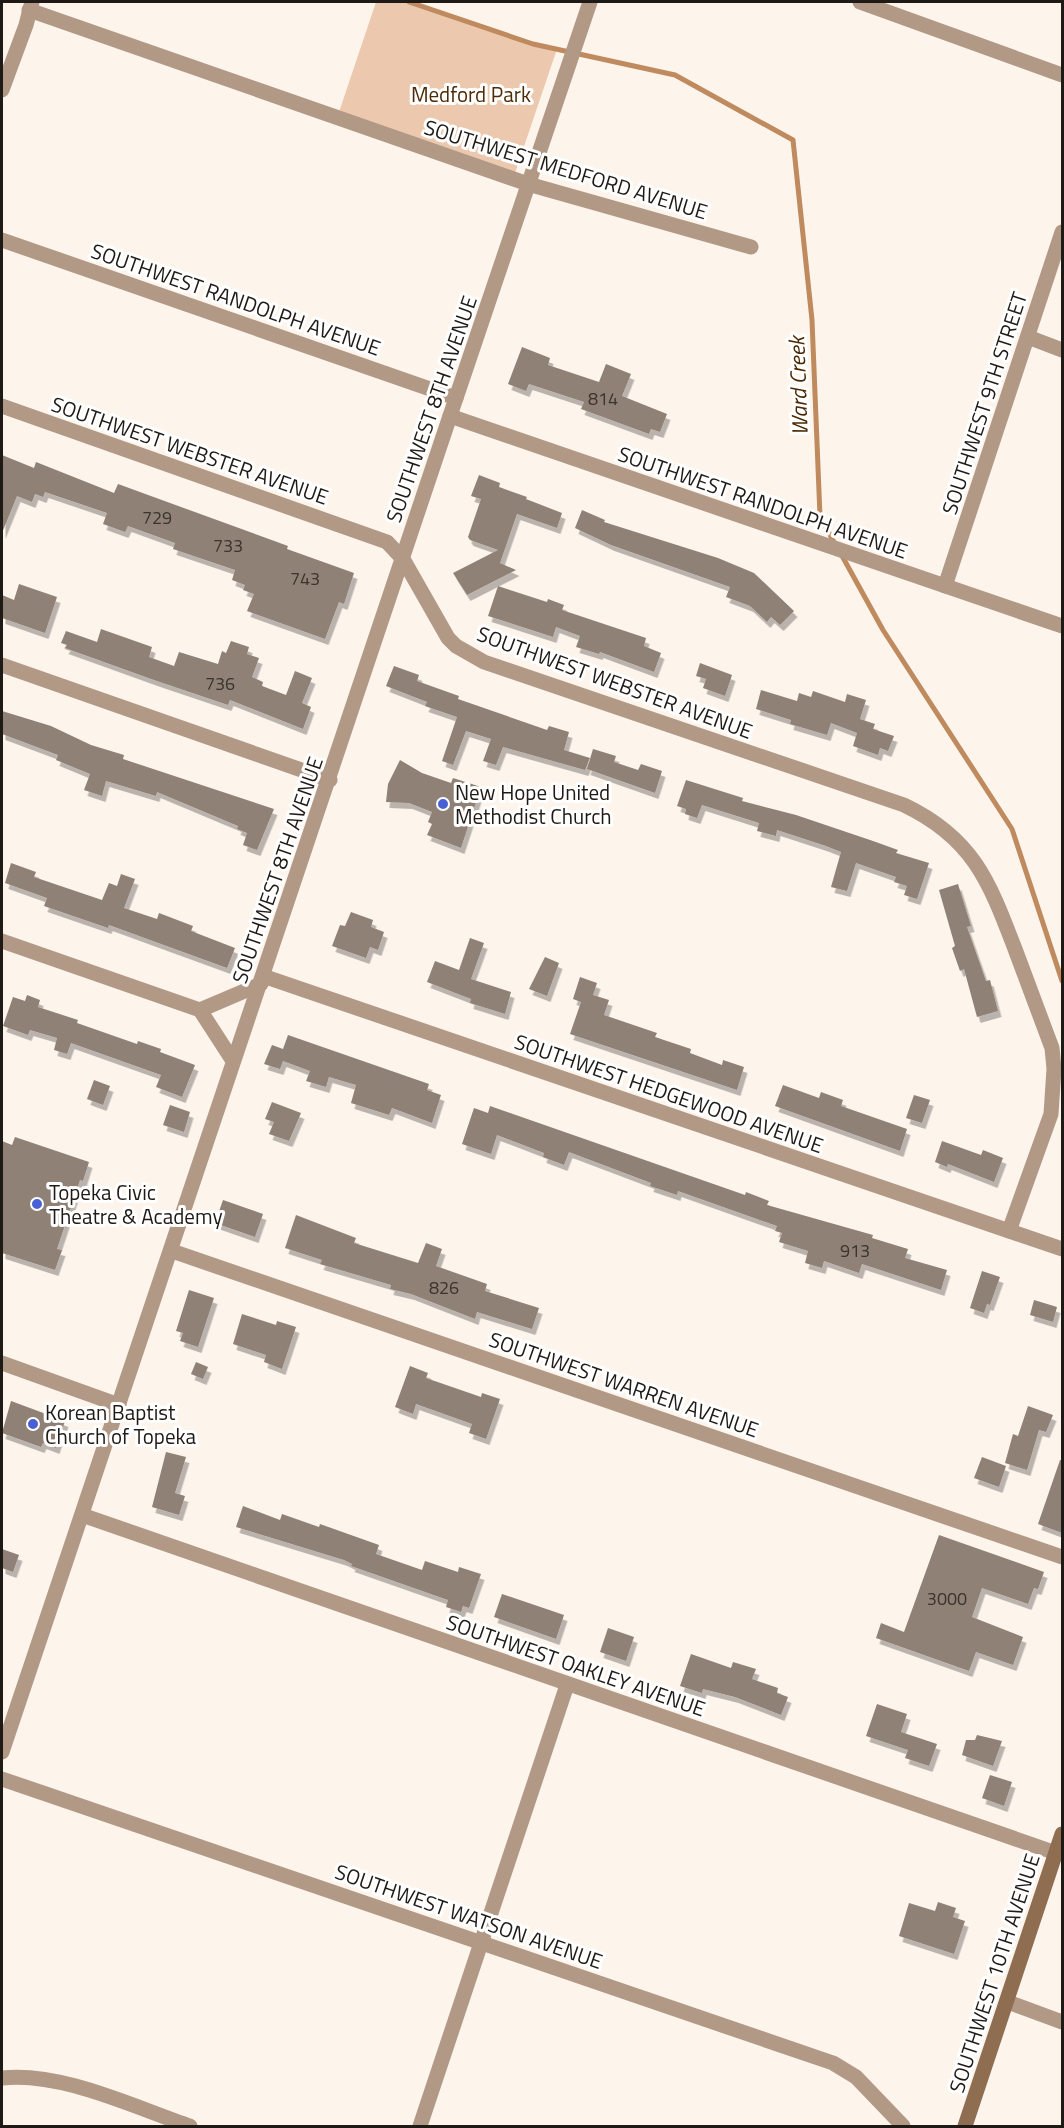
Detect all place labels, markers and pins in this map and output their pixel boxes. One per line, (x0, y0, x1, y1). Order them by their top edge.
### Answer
place label: New Hope United Methodist Church (455, 776, 612, 832)
marker: New Hope United Methodist Church (436, 797, 450, 811)
place label: Topeka Civic Theatre & Academy (49, 1176, 223, 1232)
marker: Topeka Civic Theatre & Academy (30, 1197, 44, 1211)
place label: Korean Baptist Church of Topeka (45, 1396, 197, 1452)
marker: Korean Baptist Church of Topeka (26, 1417, 40, 1431)

